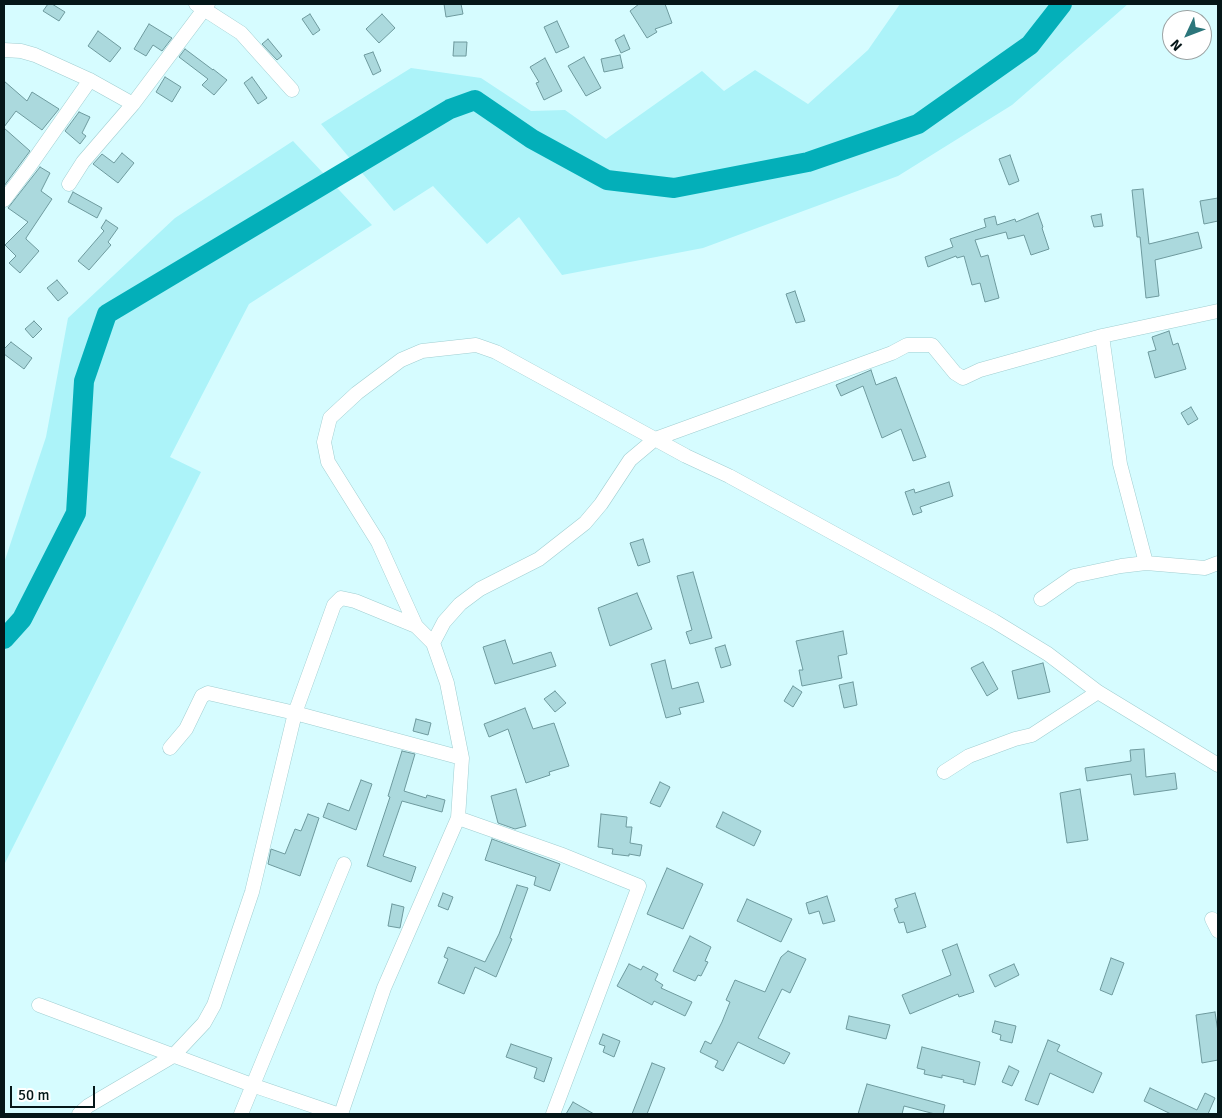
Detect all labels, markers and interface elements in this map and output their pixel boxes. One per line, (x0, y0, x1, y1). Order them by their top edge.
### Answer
north arrow (1162, 10, 1212, 60)
text: N (1167, 36, 1186, 54)
scale bar (12, 1076, 98, 1108)
text: 50 m (18, 1086, 49, 1104)

